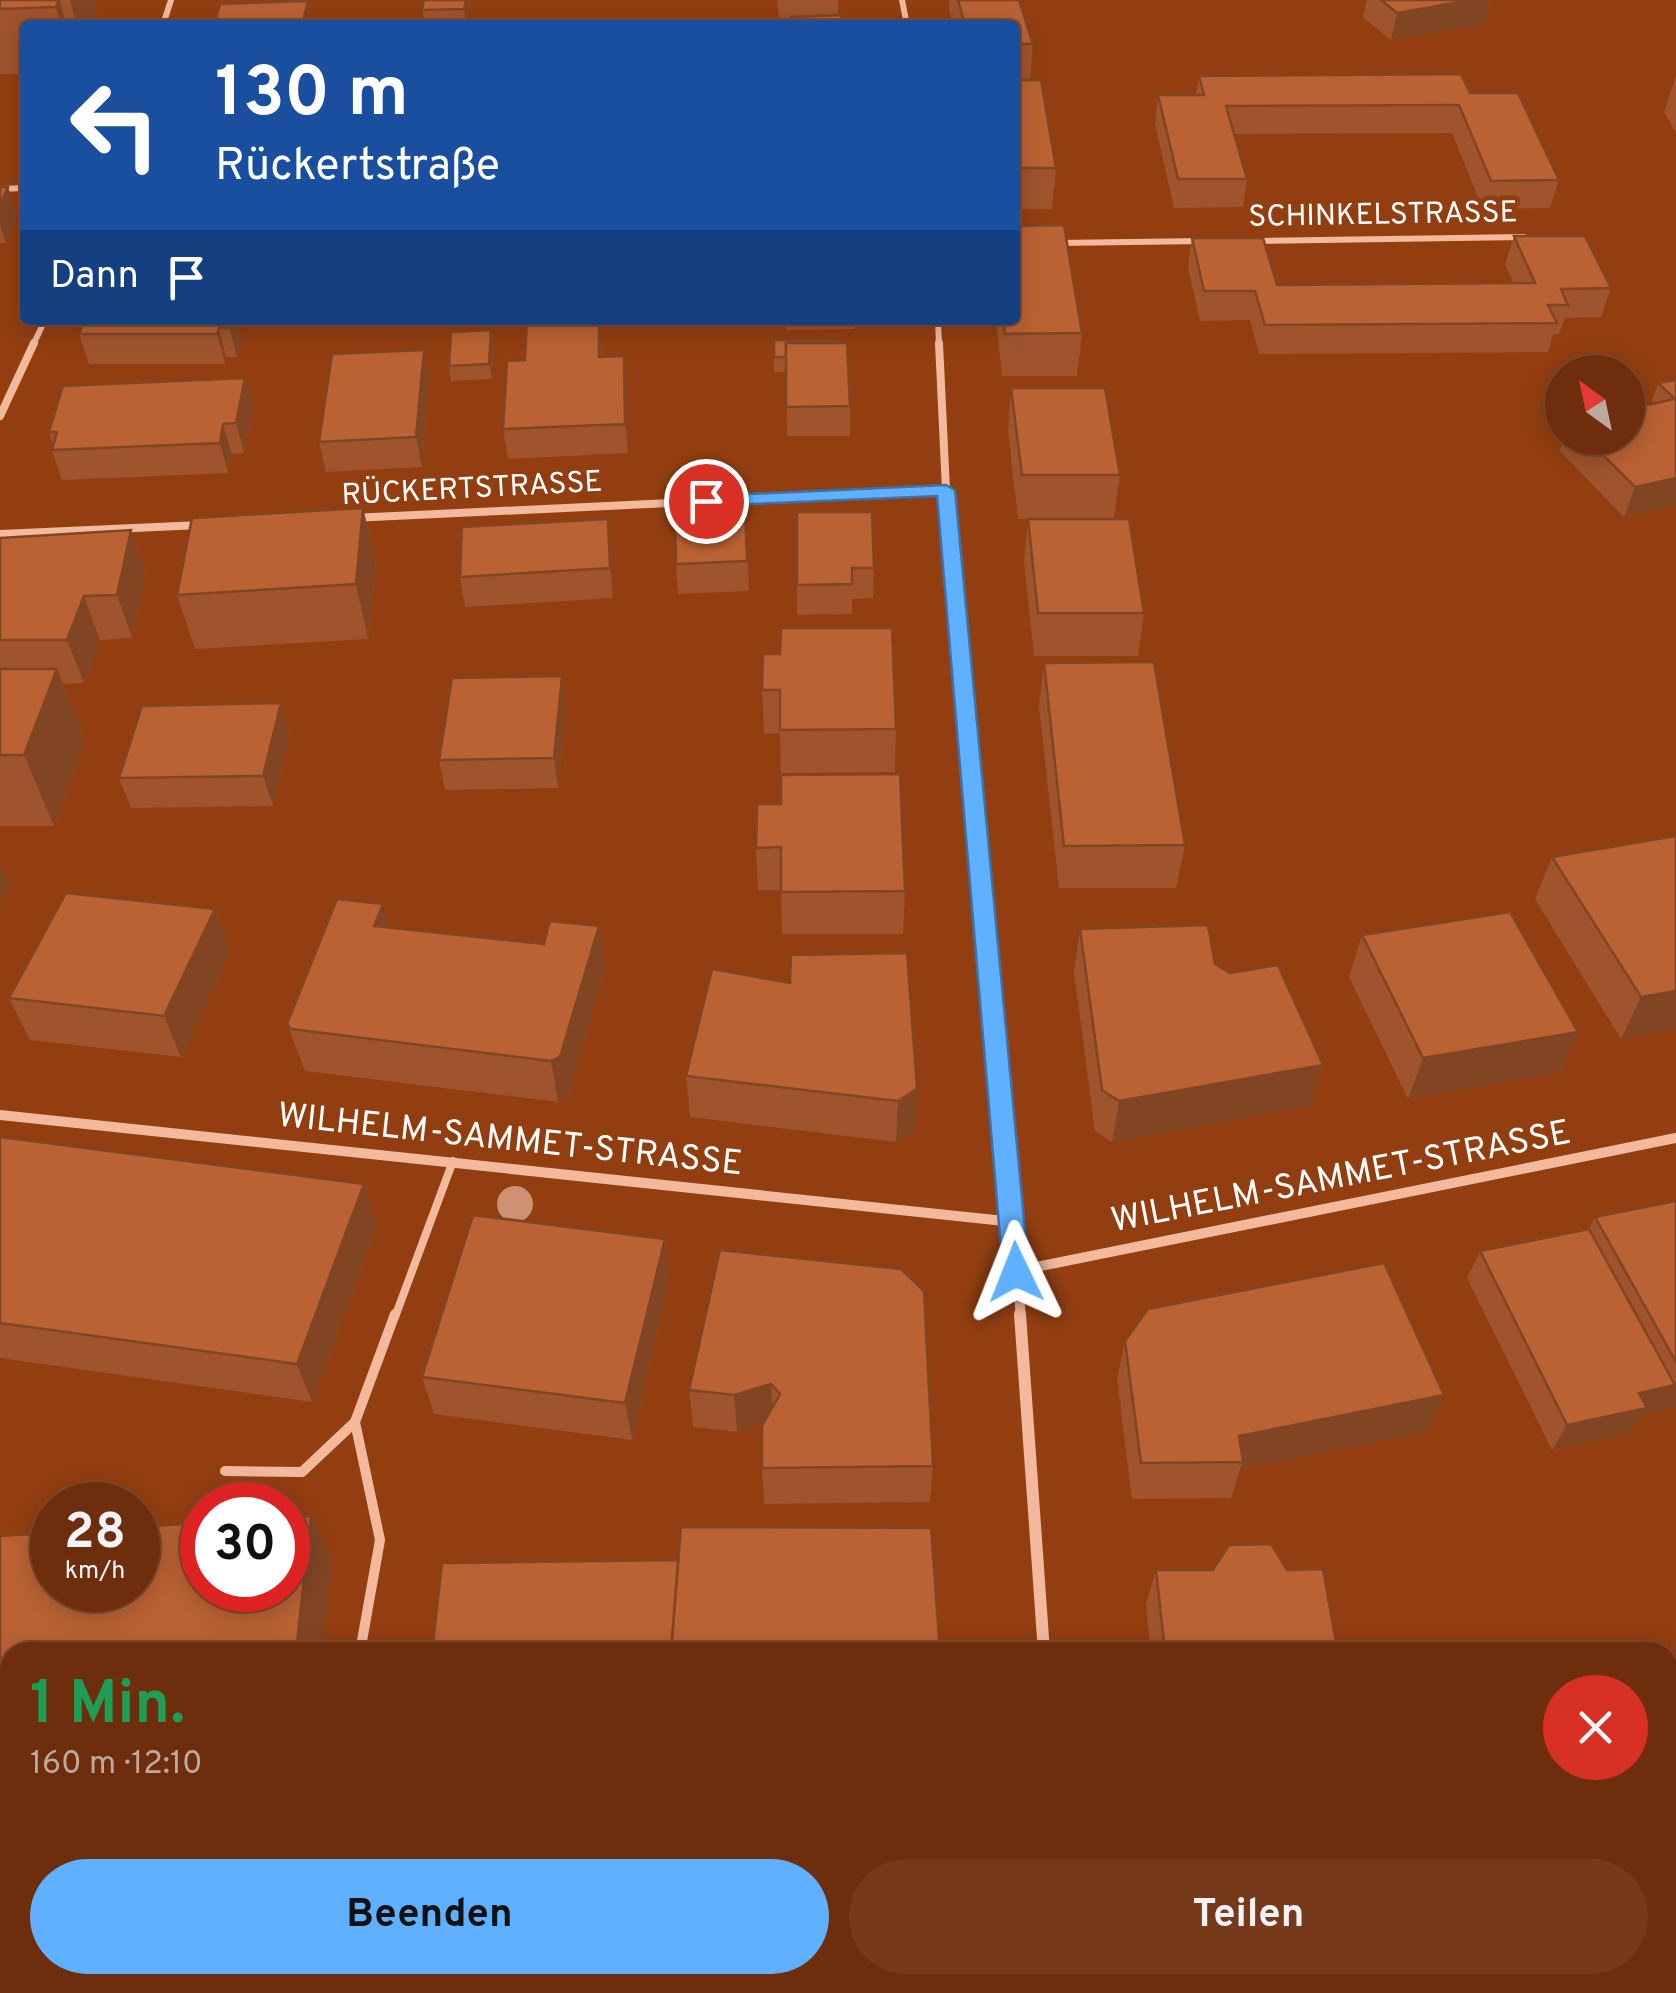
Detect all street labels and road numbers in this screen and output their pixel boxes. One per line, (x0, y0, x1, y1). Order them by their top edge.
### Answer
street label: SCHINKELSTRASSE (1248, 195, 1518, 237)
street label: RÜCKERTSTRASSE (341, 463, 603, 515)
street label: WILHELM-SAMMET-STRASSE (275, 1095, 745, 1187)
street label: WILHELM-SAMMET-STRASSE (1107, 1112, 1575, 1244)

